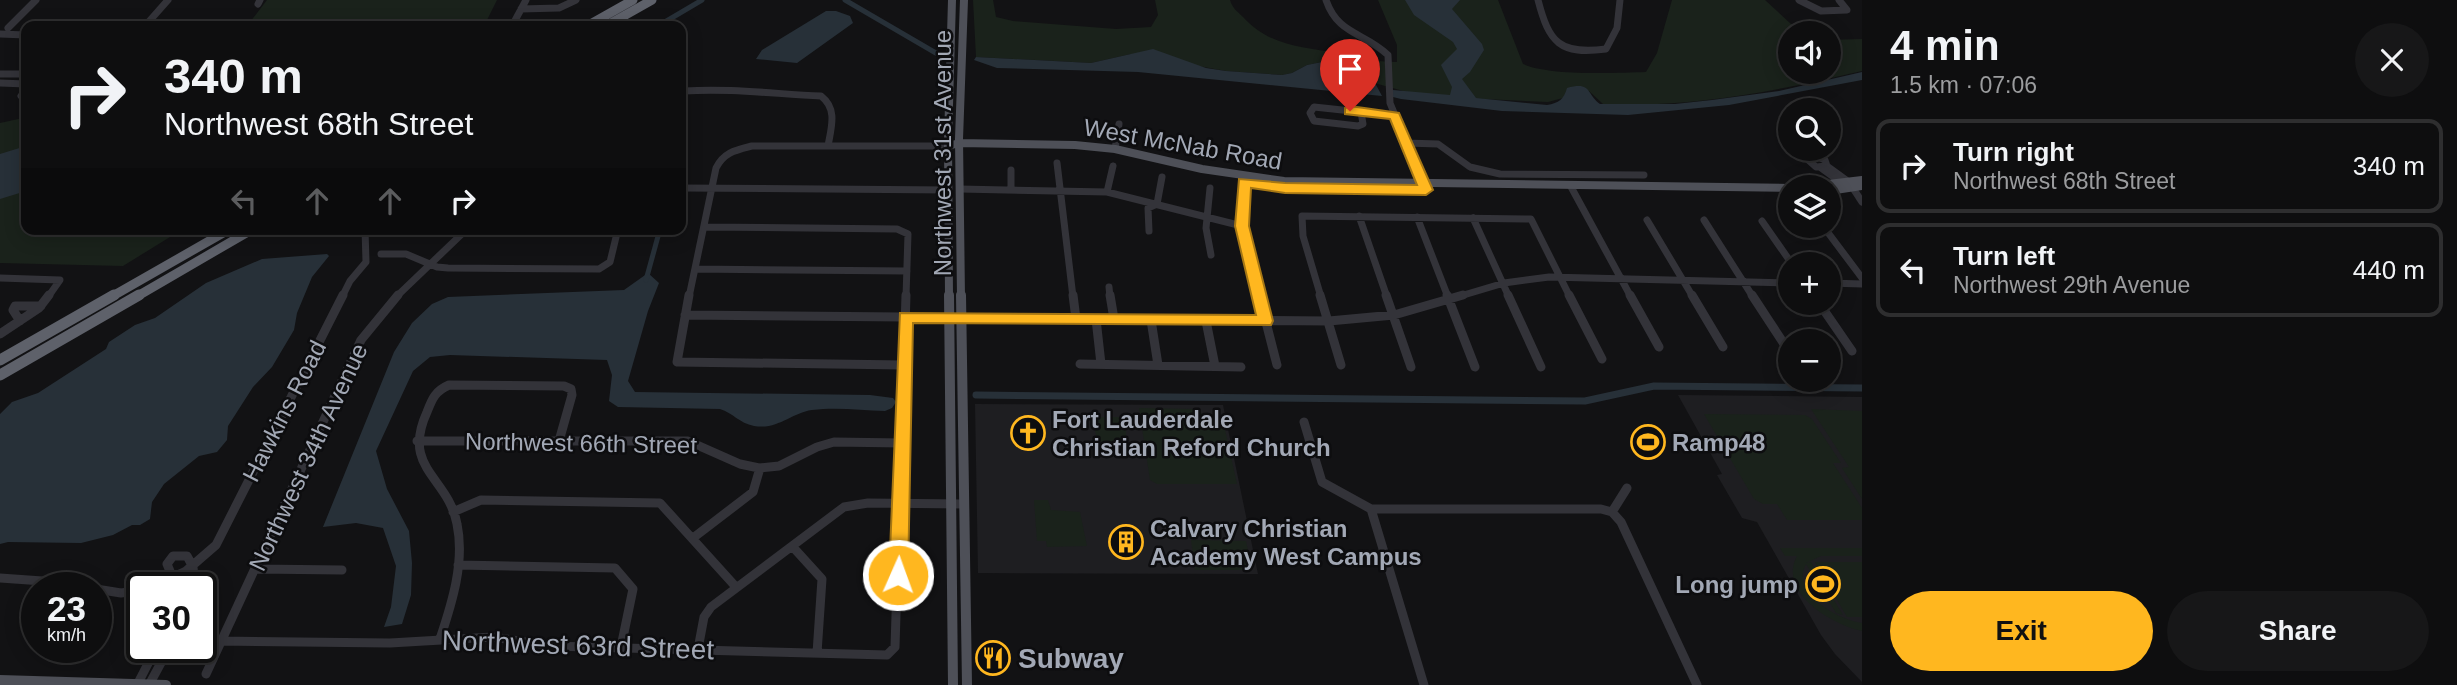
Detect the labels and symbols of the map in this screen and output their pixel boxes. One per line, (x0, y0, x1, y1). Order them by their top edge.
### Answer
street label: Northwest 31st Avenue (929, 30, 956, 276)
pin (1320, 39, 1380, 111)
street label: West McNab Road (1082, 113, 1284, 175)
street label: Hawkins Road (237, 336, 331, 486)
street label: Northwest 34th Avenue (243, 339, 373, 575)
place label: Fort Lauderdale Christian Reford Church (1052, 406, 1331, 461)
church icon: Fort Lauderdale Christian Reford Church (1009, 414, 1047, 452)
sports icon: Ramp48 (1629, 423, 1667, 461)
street label: Northwest 66th Street (465, 427, 698, 459)
place label: Ramp48 (1672, 429, 1765, 456)
place label: Calvary Christian Academy West Campus (1150, 515, 1422, 570)
building icon: Calvary Christian Academy West Campus (1107, 523, 1145, 561)
position arrow (861, 538, 935, 612)
sports icon: Long jump (1804, 565, 1842, 603)
place label: Long jump (1675, 571, 1798, 598)
speed limit sign: 30 (126, 572, 217, 663)
street label: Northwest 63rd Street (441, 625, 715, 665)
restaurant icon: Subway (974, 639, 1012, 677)
place label: Subway (1018, 643, 1124, 674)

